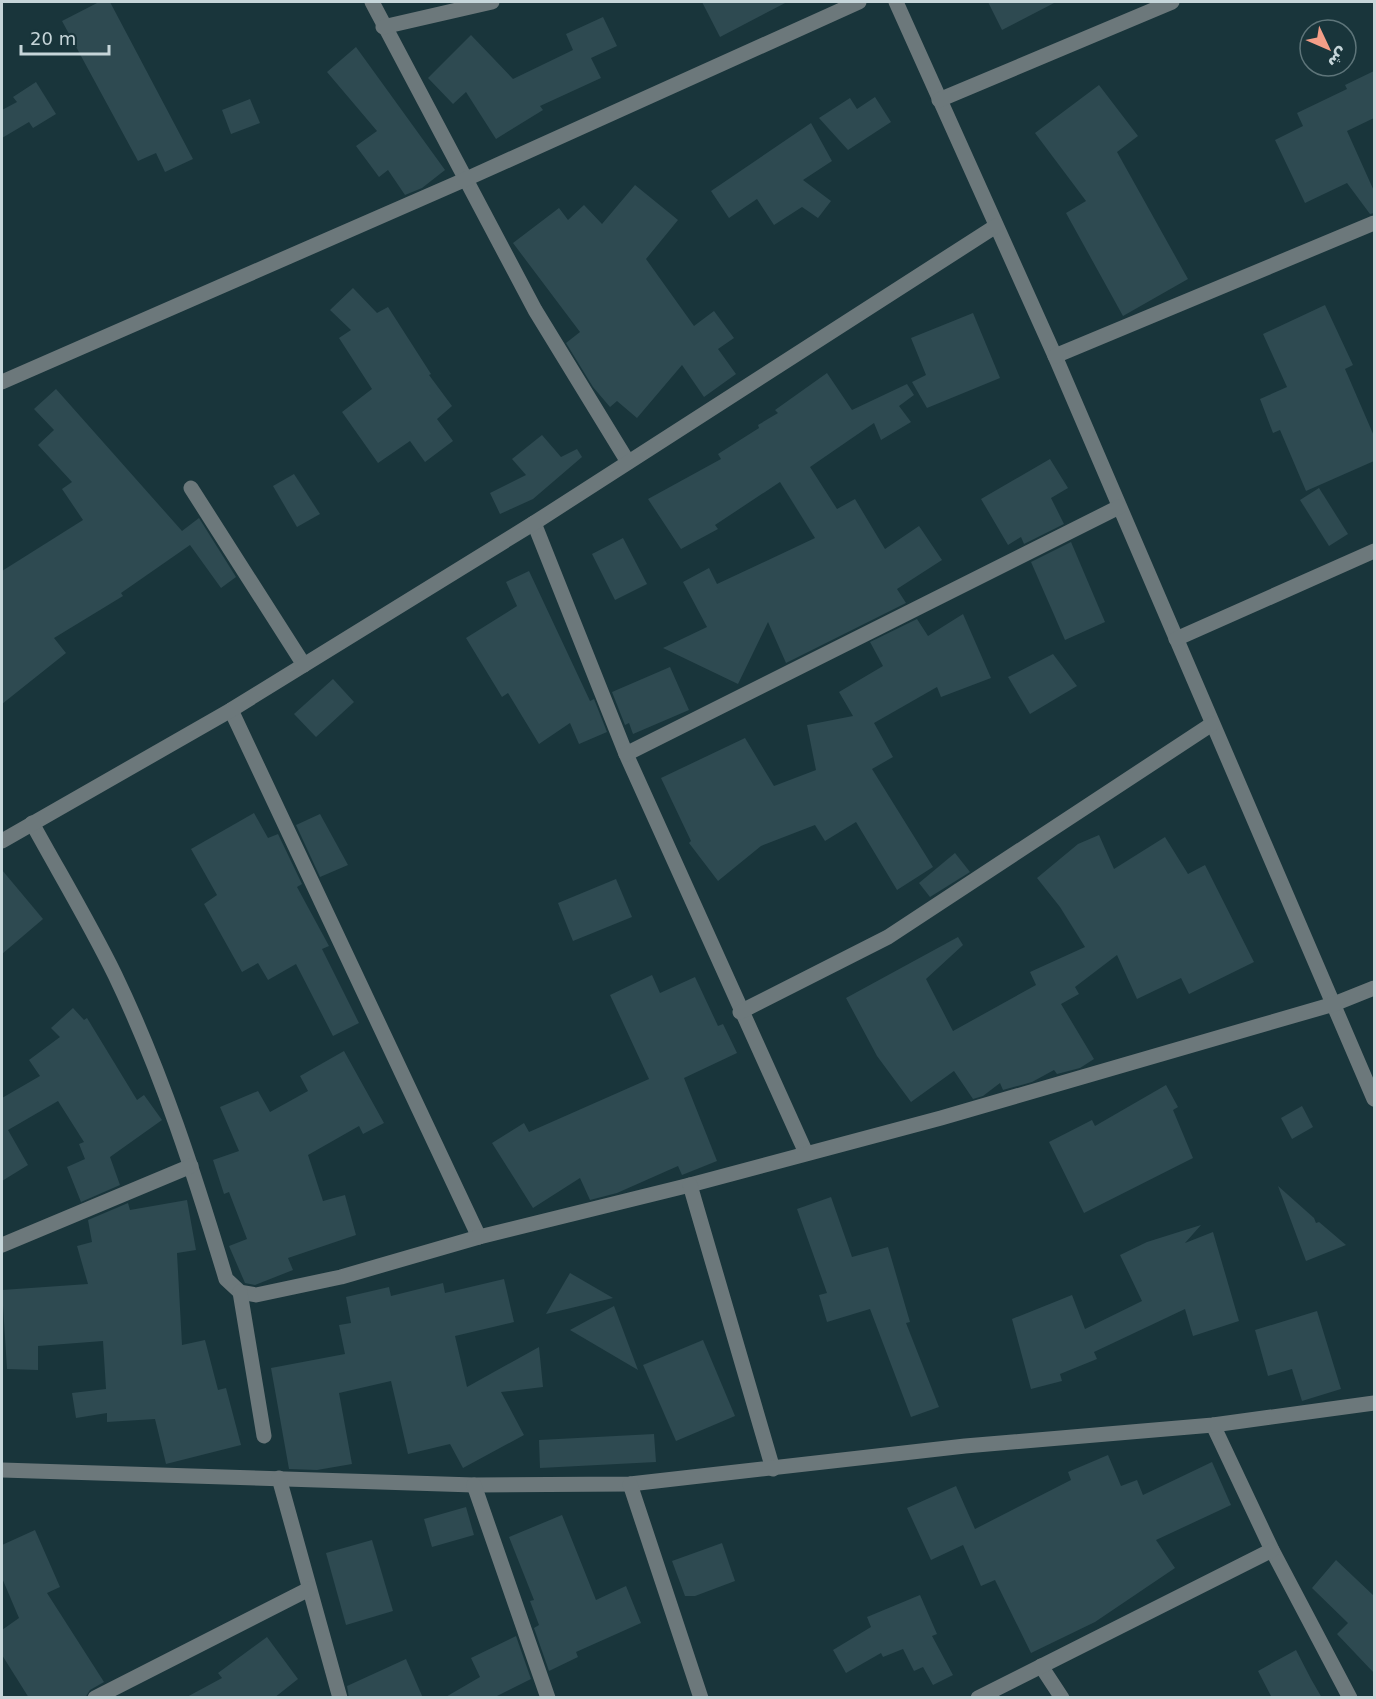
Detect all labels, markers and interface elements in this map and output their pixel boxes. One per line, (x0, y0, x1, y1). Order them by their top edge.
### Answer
scale bar (21, 18, 110, 56)
north arrow (1298, 18, 1358, 78)
text: 20 m (30, 28, 76, 49)
text: ش (1324, 44, 1353, 73)

